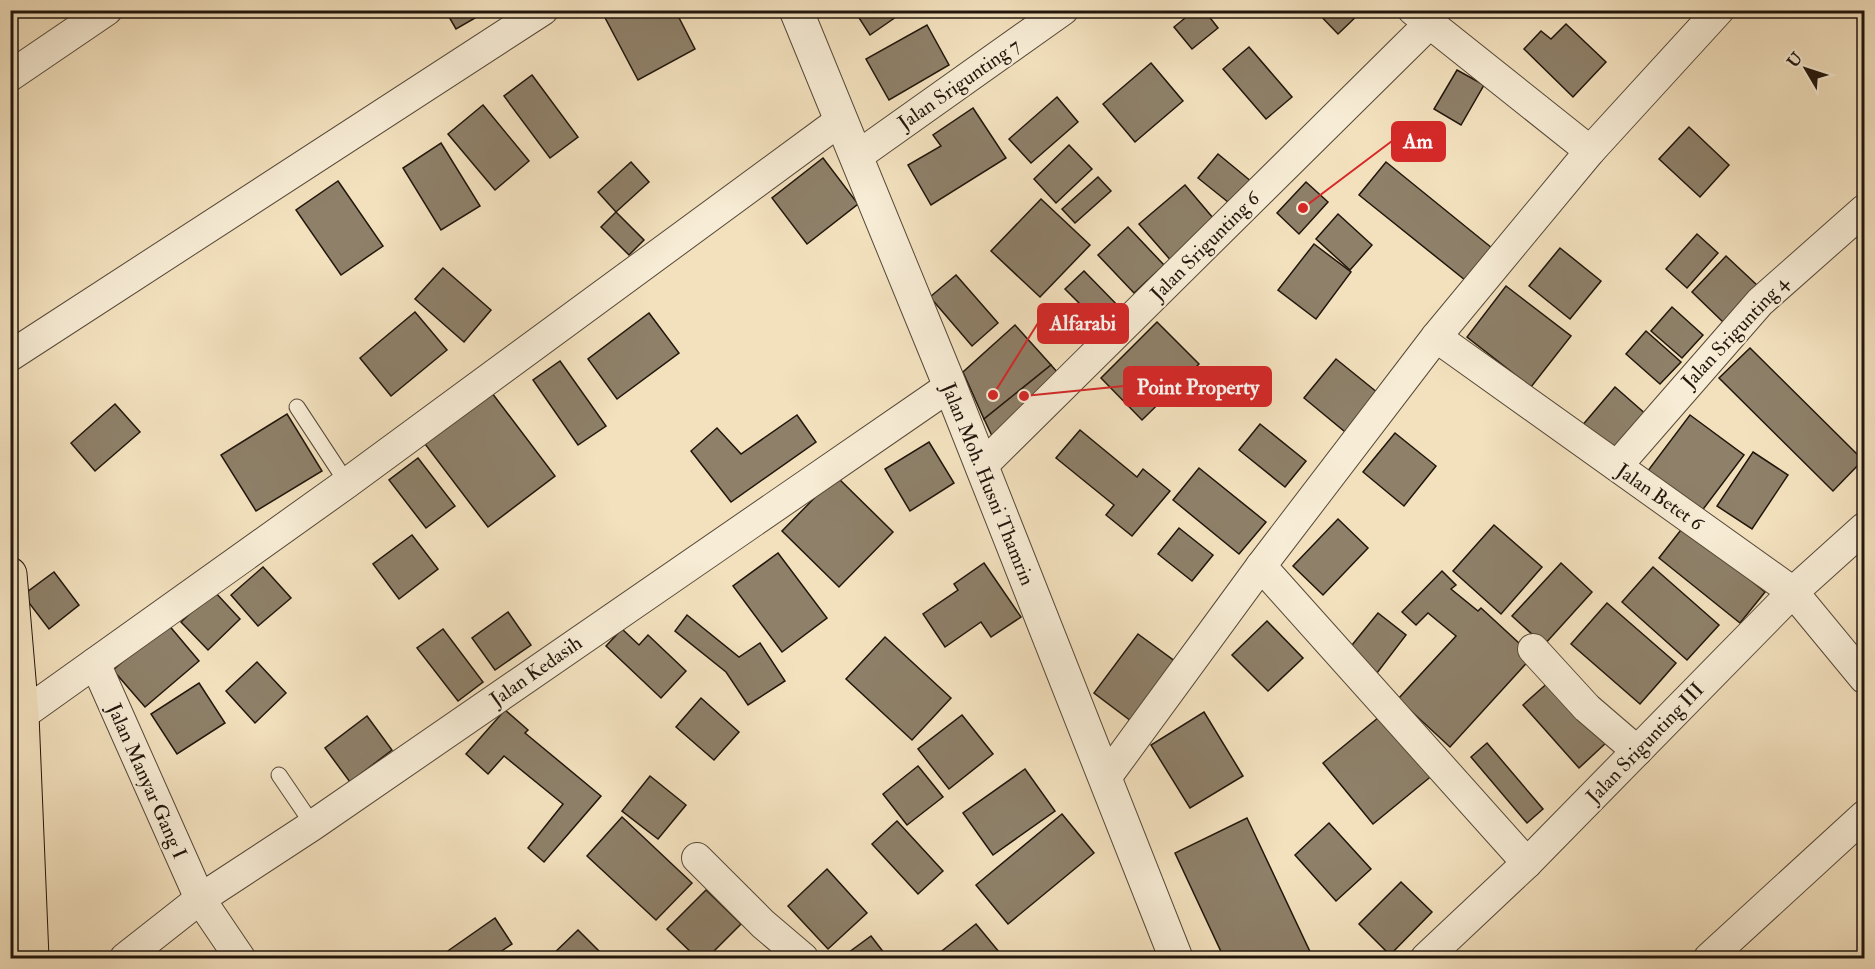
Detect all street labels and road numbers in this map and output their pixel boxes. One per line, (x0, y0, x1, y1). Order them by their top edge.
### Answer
street label: Jalan Srigunting 7 (892, 33, 1025, 136)
street label: Jalan Srigunting 6 (1144, 185, 1266, 307)
street label: Jalan Srigunting 4 (1676, 270, 1794, 394)
street label: Jalan Moh. Husni Thamrin (936, 378, 1040, 589)
street label: Jalan Betet 6 (1611, 457, 1709, 537)
street label: Jalan Kedasih (484, 630, 587, 712)
street label: Jalan Srigunting III (1580, 677, 1709, 809)
street label: Jalan Manyar Gang I (101, 699, 192, 863)

